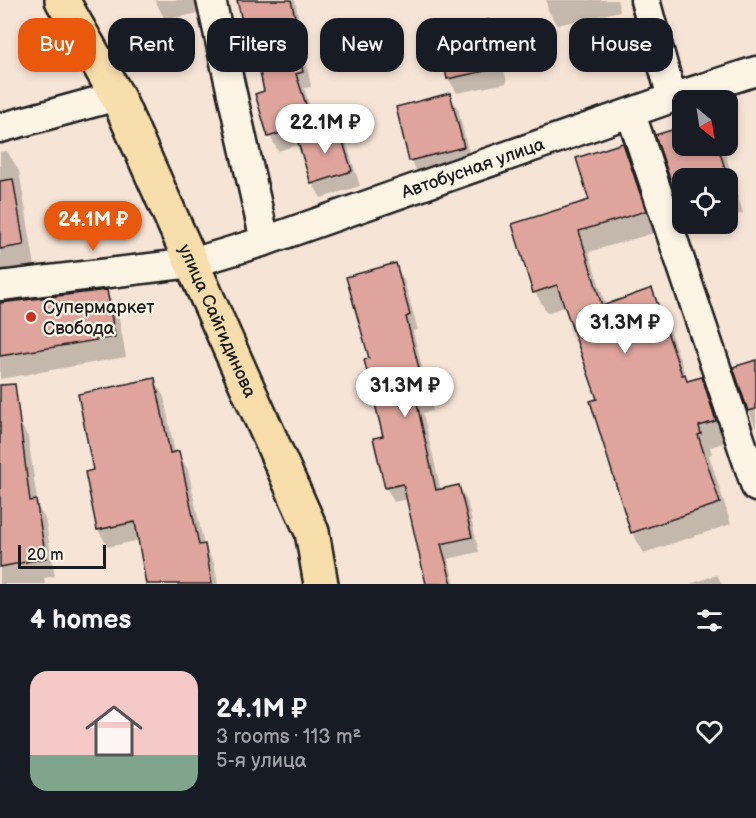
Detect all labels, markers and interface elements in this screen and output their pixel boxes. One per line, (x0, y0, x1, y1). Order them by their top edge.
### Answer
chip: Buy (18, 18, 96, 72)
chip: Rent (108, 18, 195, 72)
chip: Filters (207, 18, 308, 72)
chip: New (320, 18, 404, 72)
chip: Apartment (416, 18, 557, 72)
chip: House (569, 18, 673, 72)
north arrow (672, 90, 738, 156)
map controls (672, 90, 738, 234)
pin: 22.1M ₽ (270, 104, 380, 155)
text: 22.1M ₽ (289, 111, 361, 135)
street label: Автобусная улица (398, 133, 548, 203)
button: locate (672, 168, 738, 234)
pin: 24.1M ₽ (38, 201, 148, 252)
text: 24.1M ₽ (58, 208, 128, 232)
street label: улица Сайгидинова (174, 241, 261, 401)
place label: Супермаркет Свобода (43, 297, 155, 339)
pin: 31.3M ₽ (570, 304, 680, 355)
marker: Супермаркет Свобода (24, 310, 38, 324)
text: 31.3M ₽ (590, 311, 660, 335)
pin: 31.3M ₽ (350, 367, 460, 418)
text: 31.3M ₽ (370, 374, 440, 398)
scale bar (18, 542, 106, 570)
text: 20 m (27, 546, 63, 565)
icon: filters (693, 604, 726, 637)
text: 4 homes (30, 605, 131, 636)
text: 24.1M ₽ (216, 694, 307, 725)
icon: home (78, 695, 150, 767)
icon: heart (693, 715, 726, 748)
text: 3 rooms · 113 m² (216, 725, 361, 749)
text: 5-я улица (216, 749, 307, 773)

